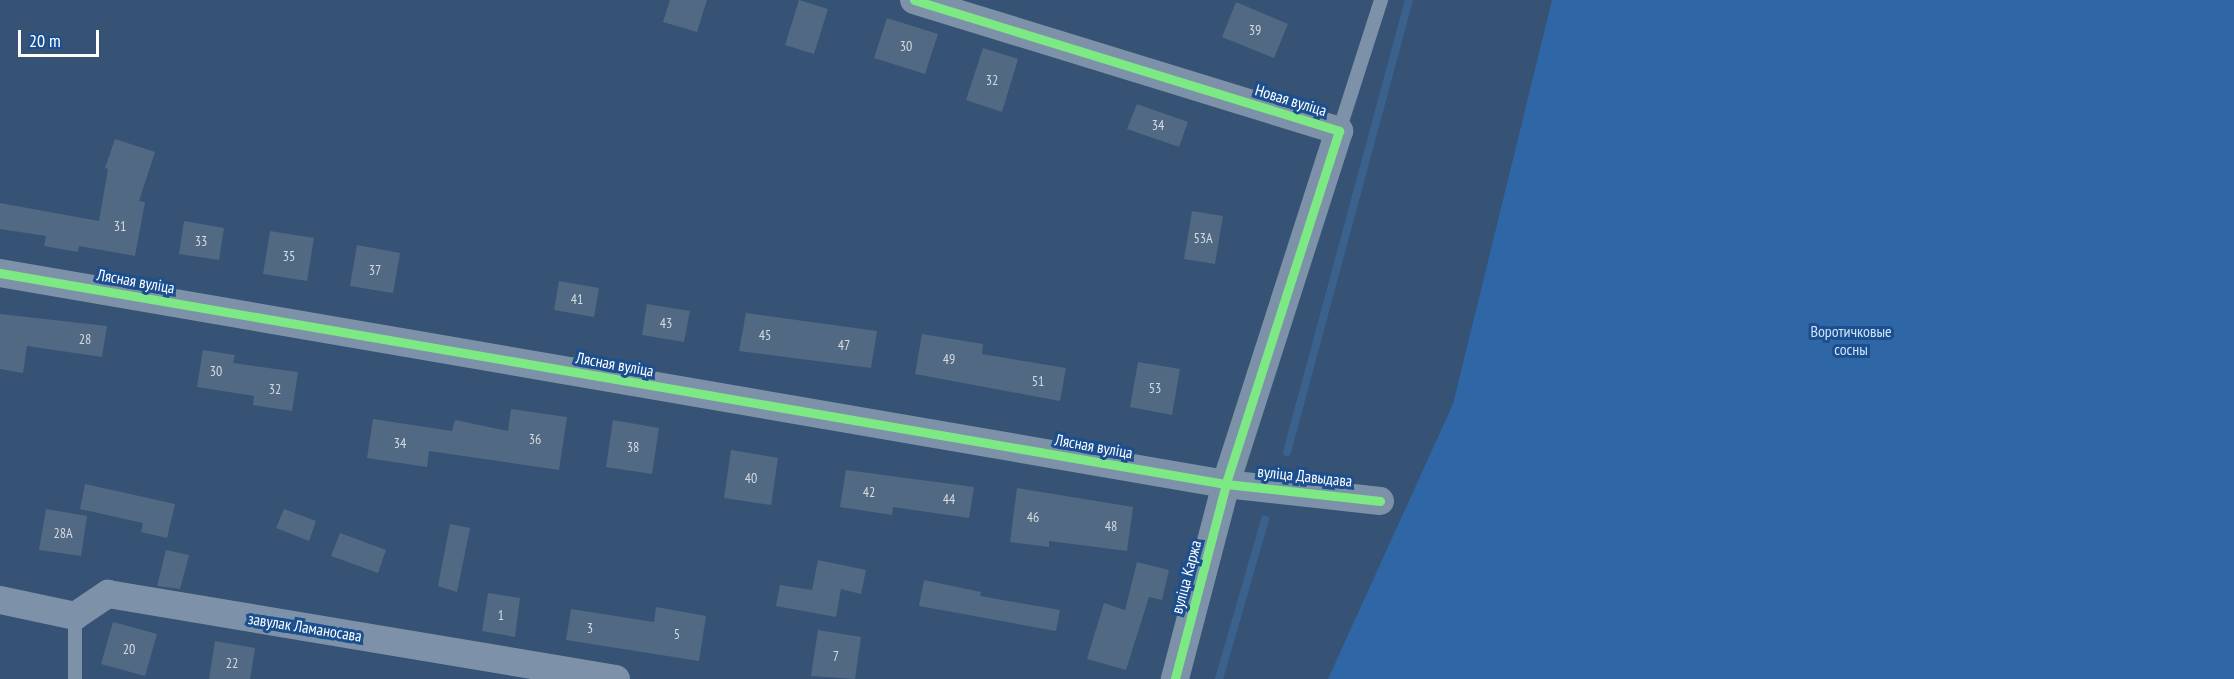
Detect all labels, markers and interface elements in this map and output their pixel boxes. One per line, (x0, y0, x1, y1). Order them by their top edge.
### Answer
scale bar (21, 18, 102, 56)
house number: 39 (1249, 22, 1261, 38)
text: 20 m (29, 29, 61, 52)
house number: 30 (900, 38, 912, 54)
house number: 32 (986, 72, 998, 88)
street label: Новая вуліца (1253, 80, 1329, 120)
house number: 34 (1152, 117, 1164, 133)
house number: 31 (114, 218, 126, 234)
house number: 53А (1193, 230, 1213, 246)
house number: 33 (195, 233, 207, 249)
house number: 35 (283, 248, 295, 264)
house number: 37 (369, 262, 381, 278)
street label: Лясная вуліца (96, 265, 176, 297)
house number: 41 (571, 291, 583, 307)
house number: 43 (660, 315, 672, 331)
park label: Воротичковые сосны (1810, 321, 1892, 359)
house number: 45 (759, 327, 771, 343)
house number: 28 (79, 331, 91, 347)
house number: 47 (838, 337, 850, 353)
street label: Лясная вуліца (575, 348, 655, 380)
house number: 49 (943, 351, 955, 367)
house number: 30 (210, 363, 222, 379)
house number: 51 (1032, 373, 1044, 389)
house number: 53 (1149, 380, 1161, 396)
house number: 32 (269, 381, 281, 397)
street label: Лясная вуліца (1054, 430, 1134, 462)
house number: 36 (529, 431, 541, 447)
house number: 34 (394, 435, 406, 451)
house number: 38 (627, 439, 639, 455)
street label: вуліца Давыдава (1257, 461, 1353, 491)
house number: 40 (745, 470, 757, 486)
house number: 42 (863, 484, 875, 500)
house number: 44 (943, 491, 955, 507)
house number: 46 (1027, 509, 1039, 525)
house number: 48 (1105, 518, 1117, 534)
house number: 28А (53, 525, 73, 541)
street label: вуліца Каржа (1167, 538, 1205, 616)
house number: 1 (498, 607, 504, 623)
street label: завулак Ламаносава (247, 609, 363, 645)
house number: 3 (587, 620, 593, 636)
house number: 5 (674, 626, 680, 642)
house number: 20 (123, 641, 135, 657)
house number: 7 (833, 648, 839, 664)
house number: 22 (226, 655, 238, 671)

